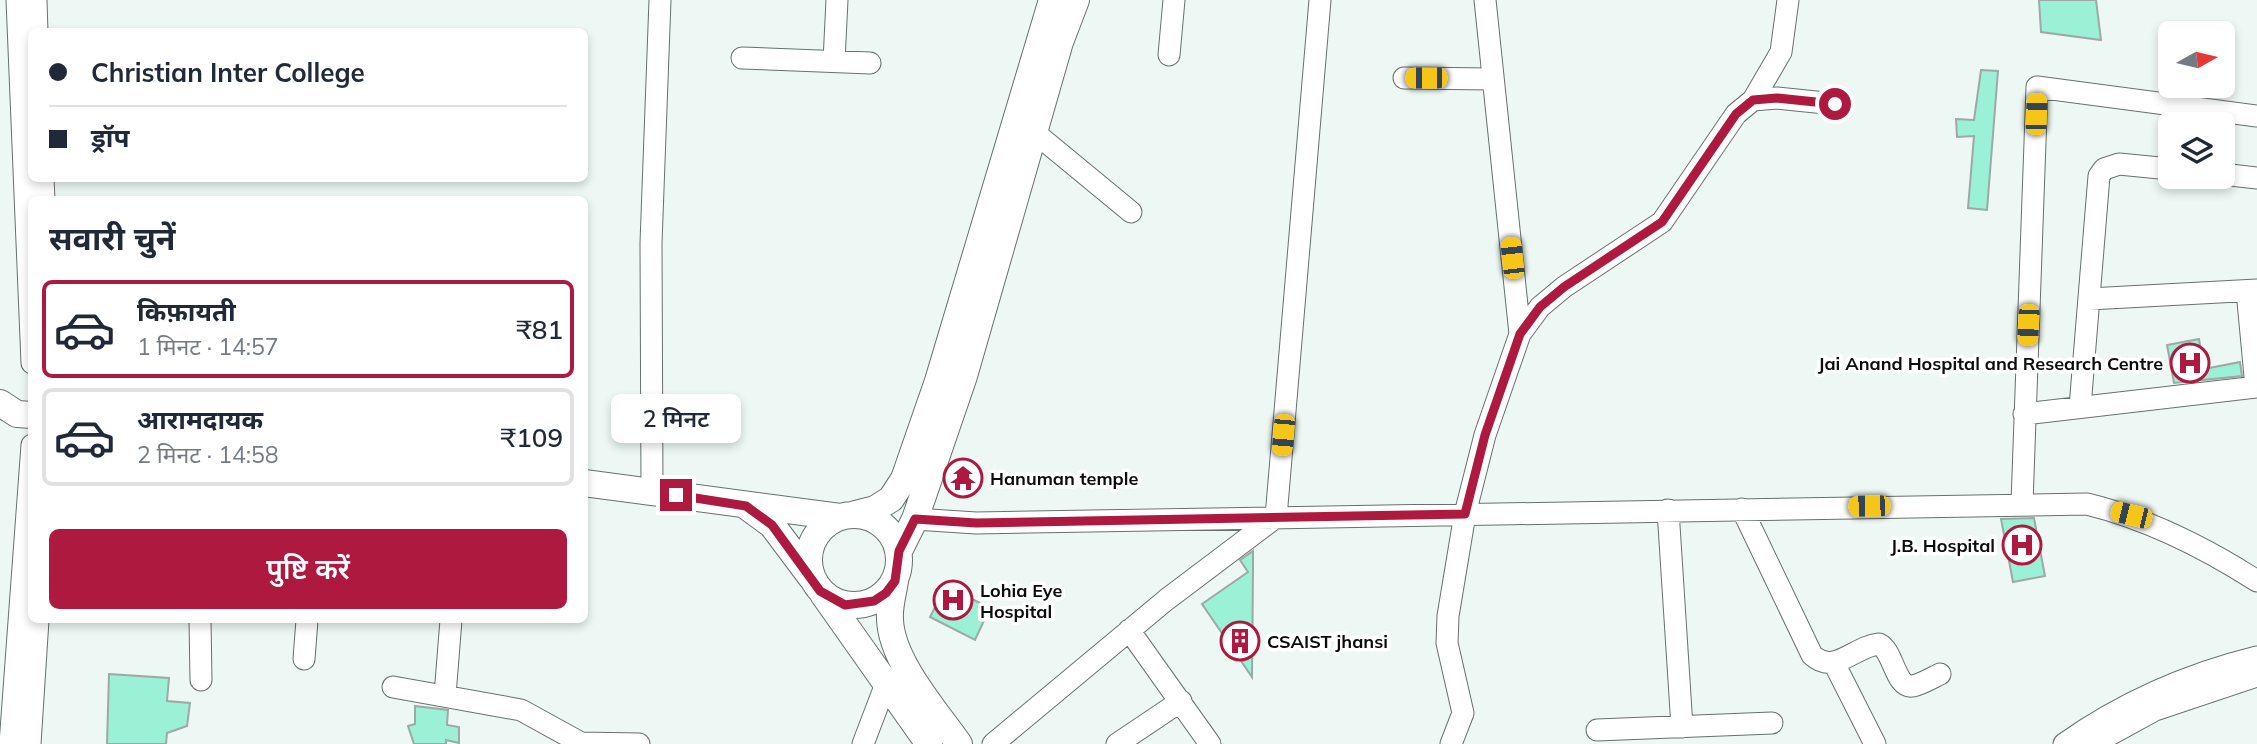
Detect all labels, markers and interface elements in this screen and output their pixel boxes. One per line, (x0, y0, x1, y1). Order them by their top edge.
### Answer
north arrow (2158, 21, 2235, 98)
map controls (2158, 21, 2235, 189)
text: Christian Inter College (91, 56, 365, 89)
car (1406, 68, 1448, 89)
route start (1819, 88, 1851, 120)
car (2025, 93, 2048, 135)
button: layers (2158, 112, 2235, 189)
text: ड्रॉप (91, 121, 129, 154)
text: सवारी चुनें (49, 218, 176, 258)
car (1500, 236, 1525, 280)
text: किफ़ायती (137, 295, 236, 328)
icon: car (53, 298, 116, 361)
car (2017, 303, 2040, 347)
text: ₹81 (516, 313, 563, 346)
text: 1 मिनट · 14:57 (137, 332, 279, 361)
hospital icon: Jai Anand Hospital and Research Centre (2169, 342, 2211, 384)
place label: Jai Anand Hospital and Research Centre (1818, 352, 2163, 375)
callout: 2 मिनट (611, 393, 741, 442)
text: आरामदायक (137, 403, 263, 436)
text: 2 मिनट (643, 404, 709, 433)
icon: car (53, 406, 116, 469)
car (1271, 413, 1296, 457)
text: ₹109 (501, 421, 563, 454)
text: 2 मिनट · 14:58 (137, 440, 279, 469)
temple icon: Hanuman temple (942, 457, 984, 499)
place label: Hanuman temple (990, 467, 1138, 490)
route end (660, 479, 692, 511)
car (1848, 495, 1891, 517)
car (2109, 500, 2154, 530)
hospital icon: J.B. Hospital (2001, 524, 2043, 566)
button: पुष्टि करें (49, 529, 567, 609)
place label: J.B. Hospital (1890, 534, 1995, 557)
hospital icon: Lohia Eye Hospital (932, 579, 974, 621)
place label: Lohia Eye Hospital (980, 579, 1062, 623)
building icon: CSAIST jhansi (1219, 620, 1261, 662)
place label: CSAIST jhansi (1267, 630, 1388, 653)

